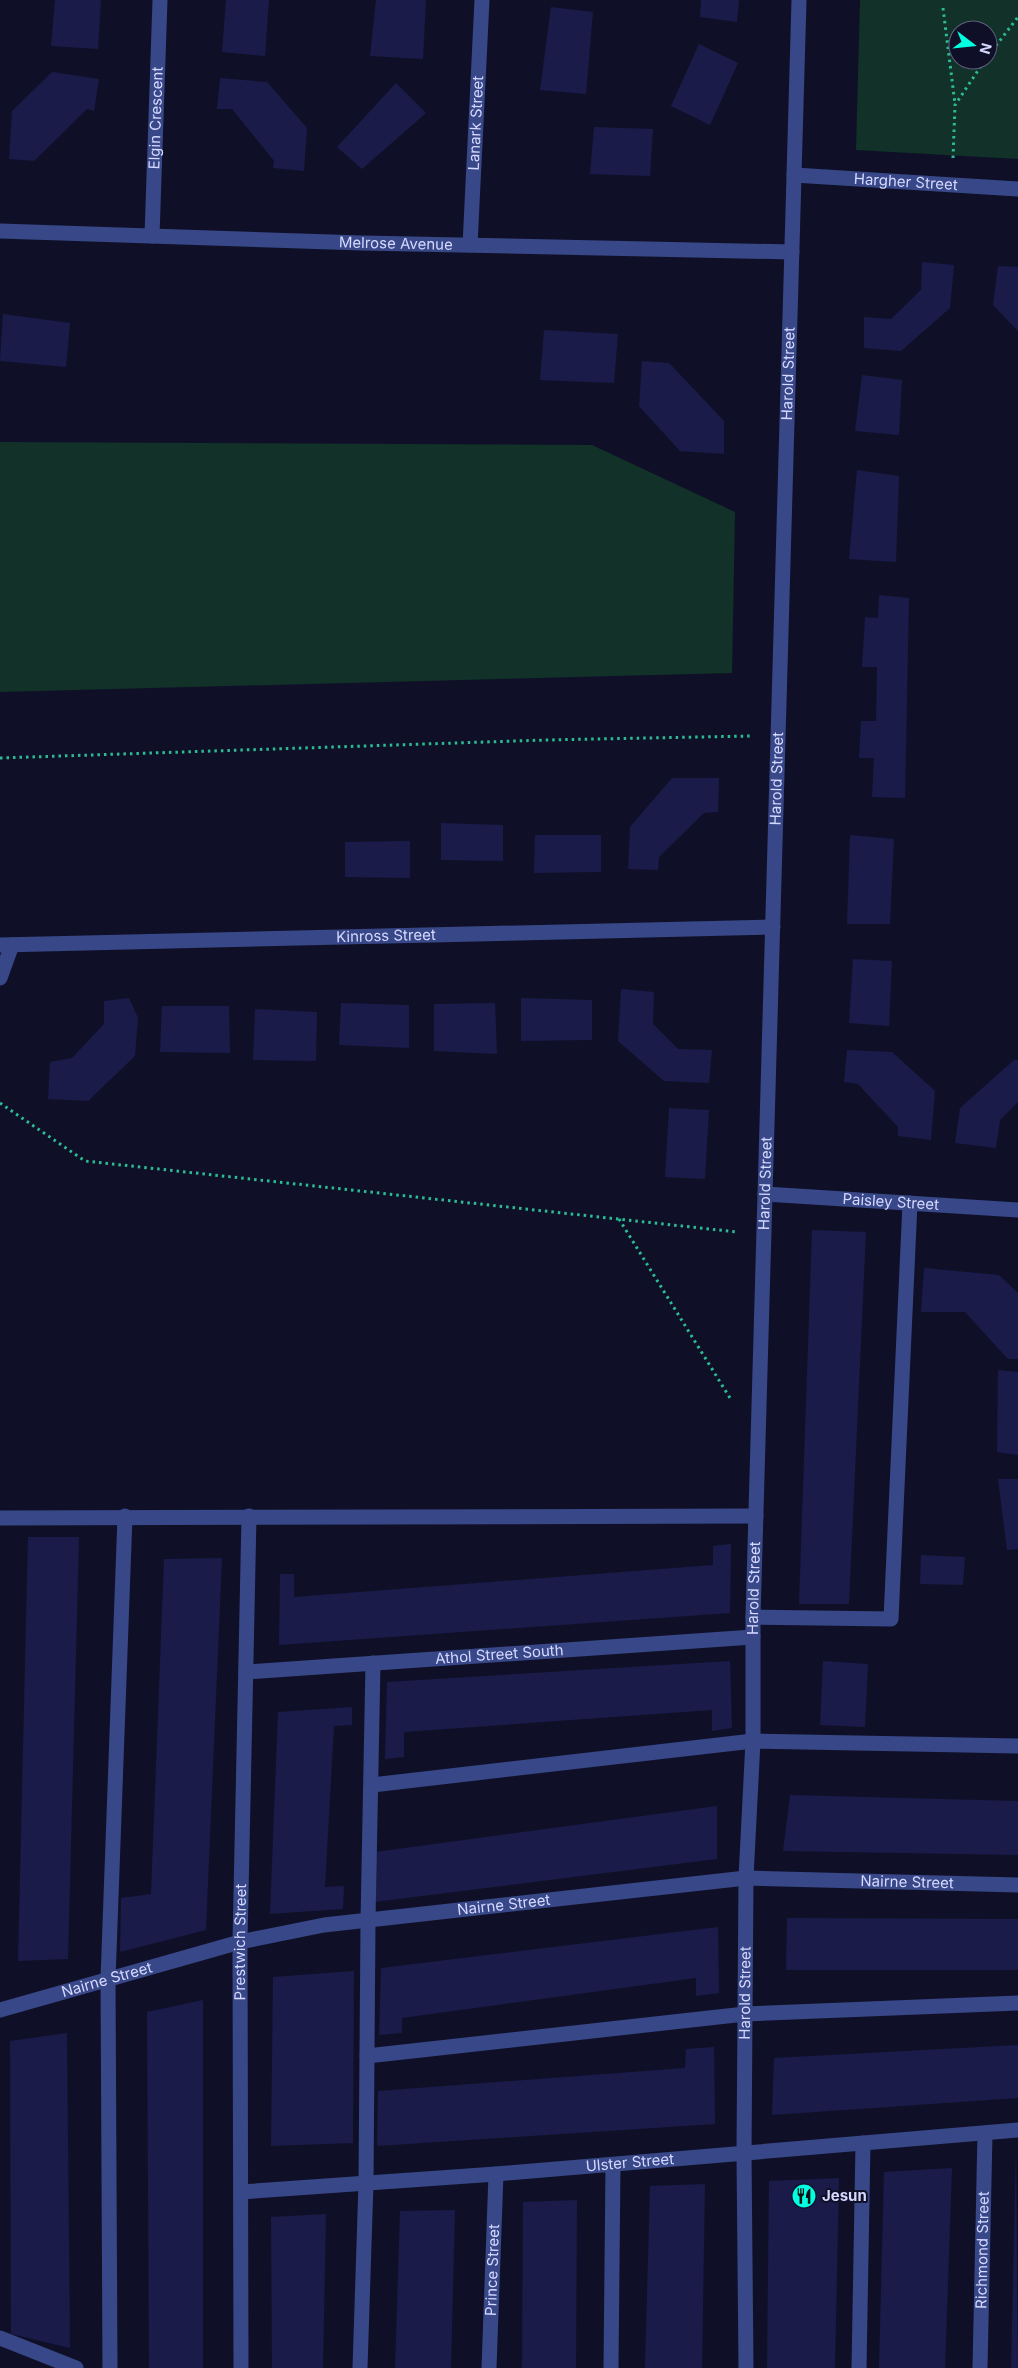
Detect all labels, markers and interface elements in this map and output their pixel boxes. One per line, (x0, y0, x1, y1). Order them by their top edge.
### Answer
north arrow (948, 20, 998, 70)
text: N (976, 41, 996, 56)
street label: Elgin Crescent (144, 66, 167, 170)
street label: Lanark Street (464, 75, 487, 171)
street label: Hargher Street (853, 169, 958, 194)
street label: Melrose Avenue (339, 232, 453, 254)
street label: Harold Street (777, 327, 799, 421)
street label: Harold Street (766, 731, 787, 825)
street label: Kinross Street (336, 925, 436, 946)
street label: Harold Street (754, 1136, 776, 1230)
street label: Paisley Street (842, 1189, 940, 1214)
street label: Harold Street (743, 1541, 764, 1635)
street label: Athol Street South (435, 1640, 564, 1668)
street label: Nairne Street (860, 1871, 954, 1892)
street label: Prestwich Street (230, 1883, 250, 2000)
street label: Nairne Street (456, 1890, 551, 1919)
street label: Harold Street (735, 1946, 755, 2040)
street label: Nairne Street (59, 1957, 154, 2001)
street label: Ulster Street (585, 2149, 675, 2175)
restaurant icon: Jesun (791, 2183, 817, 2209)
place label: Jesun (822, 2186, 867, 2205)
street label: Richmond Street (971, 2191, 993, 2309)
street label: Prince Street (481, 2224, 503, 2316)

